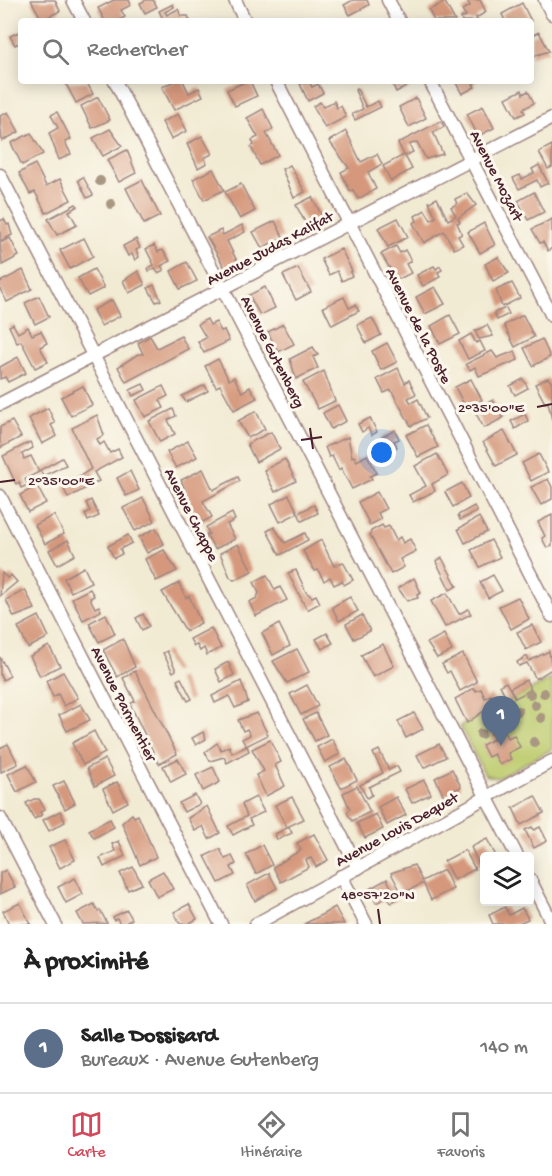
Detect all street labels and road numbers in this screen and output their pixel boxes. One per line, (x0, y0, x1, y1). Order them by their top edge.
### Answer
street label: Avenue Mozart (464, 128, 527, 227)
street label: Avenue Judas Kalifat (204, 208, 339, 292)
street label: Avenue de la Poste (380, 266, 455, 388)
street label: Avenue Gutenberg (234, 293, 307, 412)
street label: Avenue Chappe (158, 466, 222, 566)
street label: Avenue Parmentier (85, 644, 160, 766)
street label: Avenue Louis Dequet (333, 789, 464, 873)

